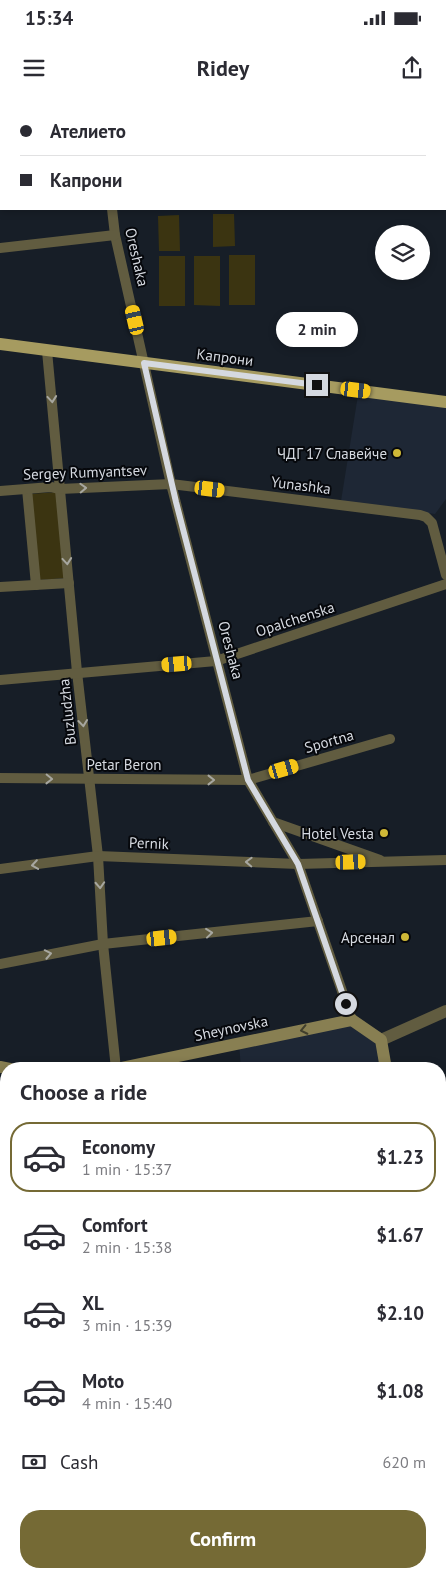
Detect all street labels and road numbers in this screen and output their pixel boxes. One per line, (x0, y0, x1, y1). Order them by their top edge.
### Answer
street label: Oreshaka (121, 226, 153, 288)
street label: Капрони (196, 344, 254, 370)
street label: Sergey Rumyantsev (23, 460, 148, 484)
street label: Yunashka (270, 472, 332, 498)
street label: Opalchenska (253, 597, 337, 641)
street label: Oreshaka (214, 619, 248, 681)
street label: Buzludzha (54, 678, 80, 746)
street label: Sportna (302, 725, 356, 757)
street label: Petar Beron (87, 755, 161, 774)
street label: Pernik (129, 833, 170, 853)
street label: Sheynovska (192, 1011, 270, 1045)

